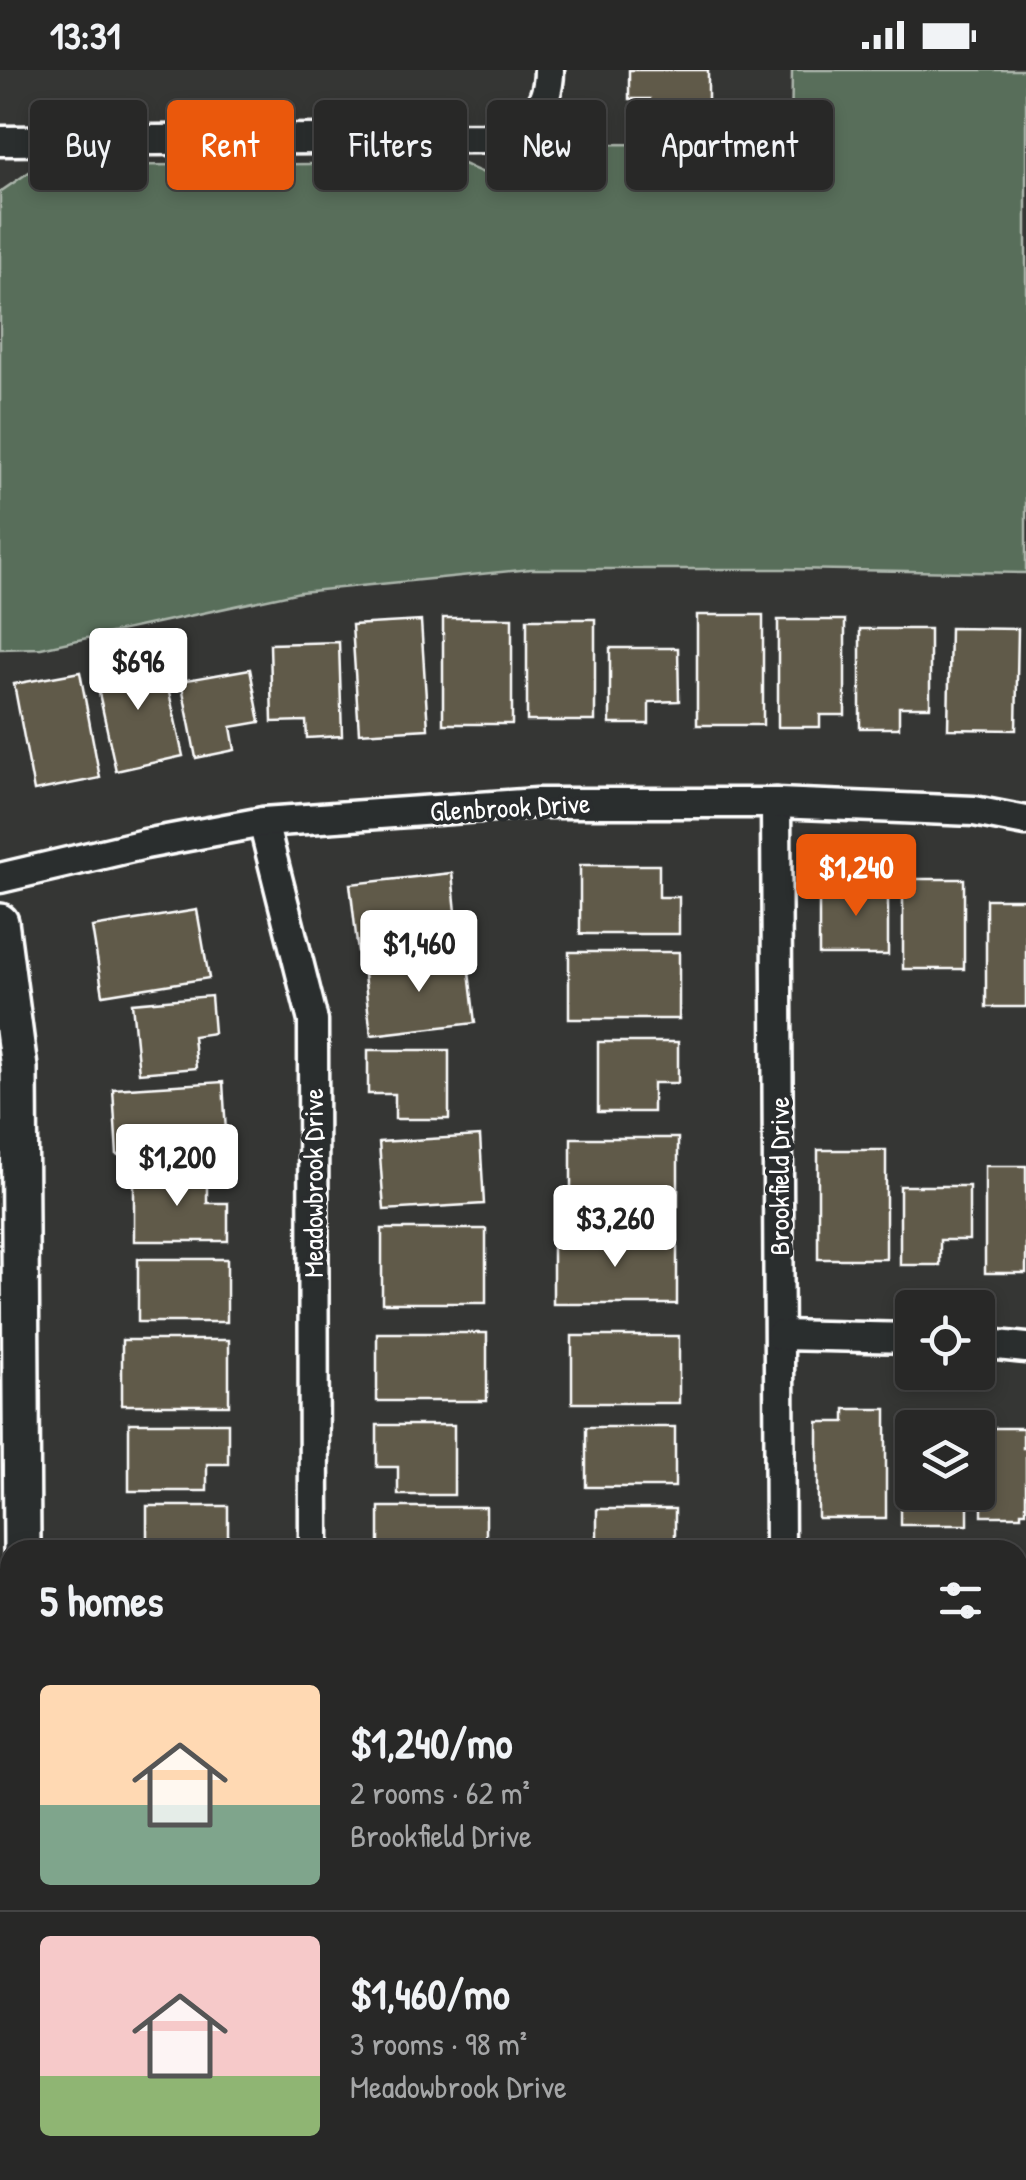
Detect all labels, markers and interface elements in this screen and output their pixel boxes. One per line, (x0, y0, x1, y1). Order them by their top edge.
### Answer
text: 13:31 (50, 9, 120, 61)
chip: Buy (30, 100, 147, 190)
chip: Rent (167, 100, 294, 190)
chip: Filters (314, 100, 467, 190)
chip: New (487, 100, 606, 190)
chip: Apartment (626, 100, 833, 190)
pin: $696 (79, 628, 197, 713)
text: $696 (111, 639, 165, 682)
street label: Glenbrook Drive (429, 784, 591, 830)
pin: $1,240 (775, 834, 937, 919)
text: $1,240 (818, 845, 894, 888)
pin: $1,460 (338, 910, 500, 995)
text: $1,460 (382, 921, 456, 964)
street label: Meadowbrook Drive (294, 1088, 332, 1278)
street label: Brookfield Drive (760, 1096, 798, 1256)
pin: $1,200 (96, 1124, 258, 1209)
text: $1,200 (138, 1135, 216, 1178)
pin: $3,260 (534, 1185, 696, 1270)
text: $3,260 (575, 1196, 655, 1239)
map controls (895, 1290, 995, 1510)
button: locate (895, 1290, 995, 1390)
button: layers (895, 1410, 995, 1510)
text: 5 homes (40, 1572, 163, 1629)
icon: filters (933, 1573, 988, 1628)
text: $1,240/mo (350, 1714, 513, 1771)
icon: home (120, 1725, 240, 1845)
text: 2 rooms · 62 m² (350, 1771, 530, 1814)
text: Brookfield Drive (350, 1814, 532, 1857)
text: $1,460/mo (350, 1965, 510, 2022)
icon: home (120, 1976, 240, 2096)
text: 3 rooms · 98 m² (350, 2022, 527, 2065)
text: Meadowbrook Drive (350, 2065, 567, 2108)

